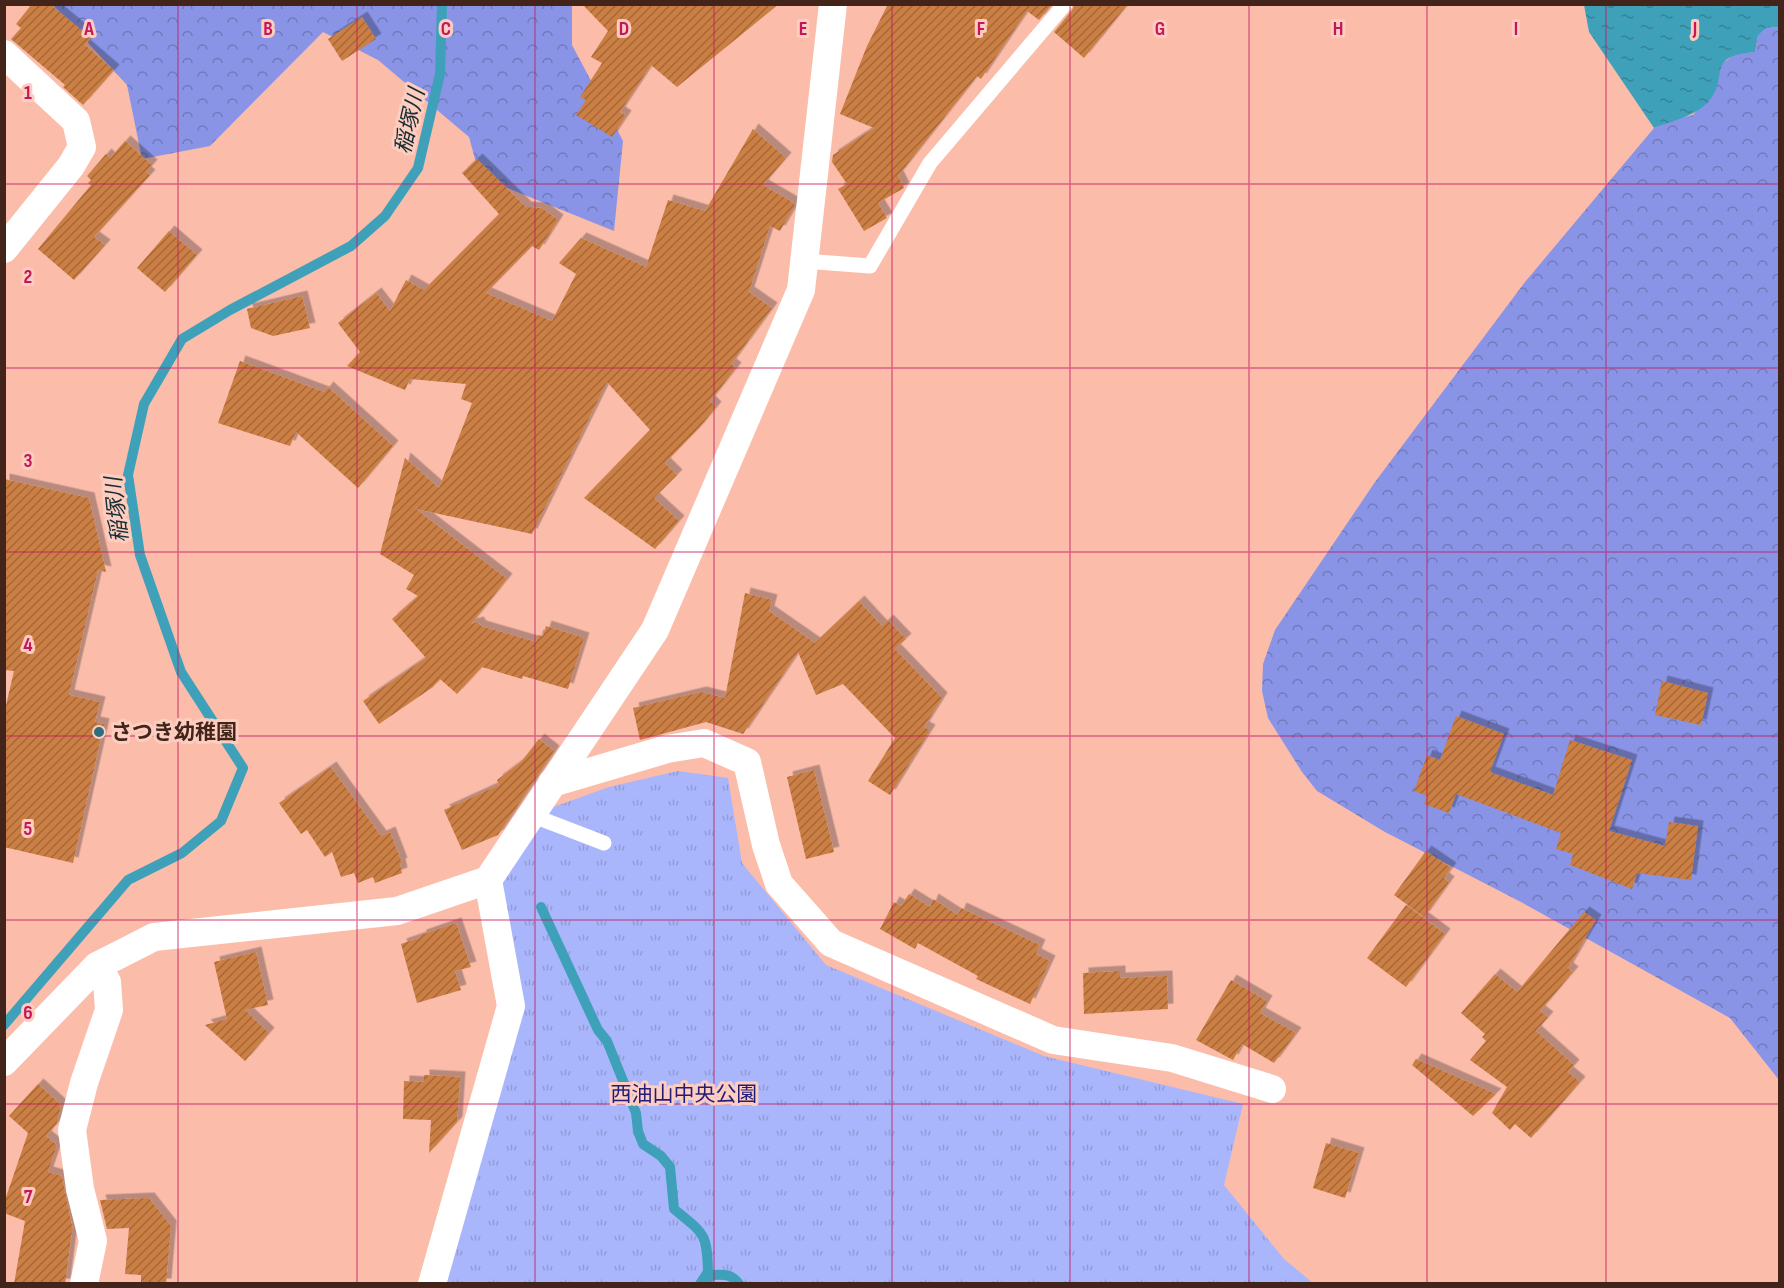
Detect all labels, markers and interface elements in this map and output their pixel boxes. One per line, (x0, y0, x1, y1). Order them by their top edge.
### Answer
text: A (83, 17, 94, 41)
text: B (263, 17, 273, 41)
text: C (441, 17, 451, 41)
text: D (619, 17, 629, 41)
text: E (799, 17, 807, 41)
text: F (977, 17, 985, 41)
text: G (1155, 17, 1165, 41)
text: H (1333, 17, 1343, 41)
text: I (1514, 17, 1518, 41)
text: J (1692, 17, 1697, 41)
text: 1 (24, 81, 32, 105)
water label: 稲塚川 (390, 84, 431, 157)
text: 2 (24, 265, 32, 289)
text: 3 (24, 449, 33, 473)
water label: 稲塚川 (100, 474, 134, 544)
text: 4 (23, 633, 33, 657)
place label: さつき幼稚園 (111, 720, 237, 745)
marker: さつき幼稚園 (92, 725, 106, 739)
text: 5 (24, 817, 33, 841)
text: 6 (23, 1001, 33, 1025)
park label: 西油山中央公園 (611, 1082, 758, 1107)
text: 7 (24, 1185, 33, 1209)

